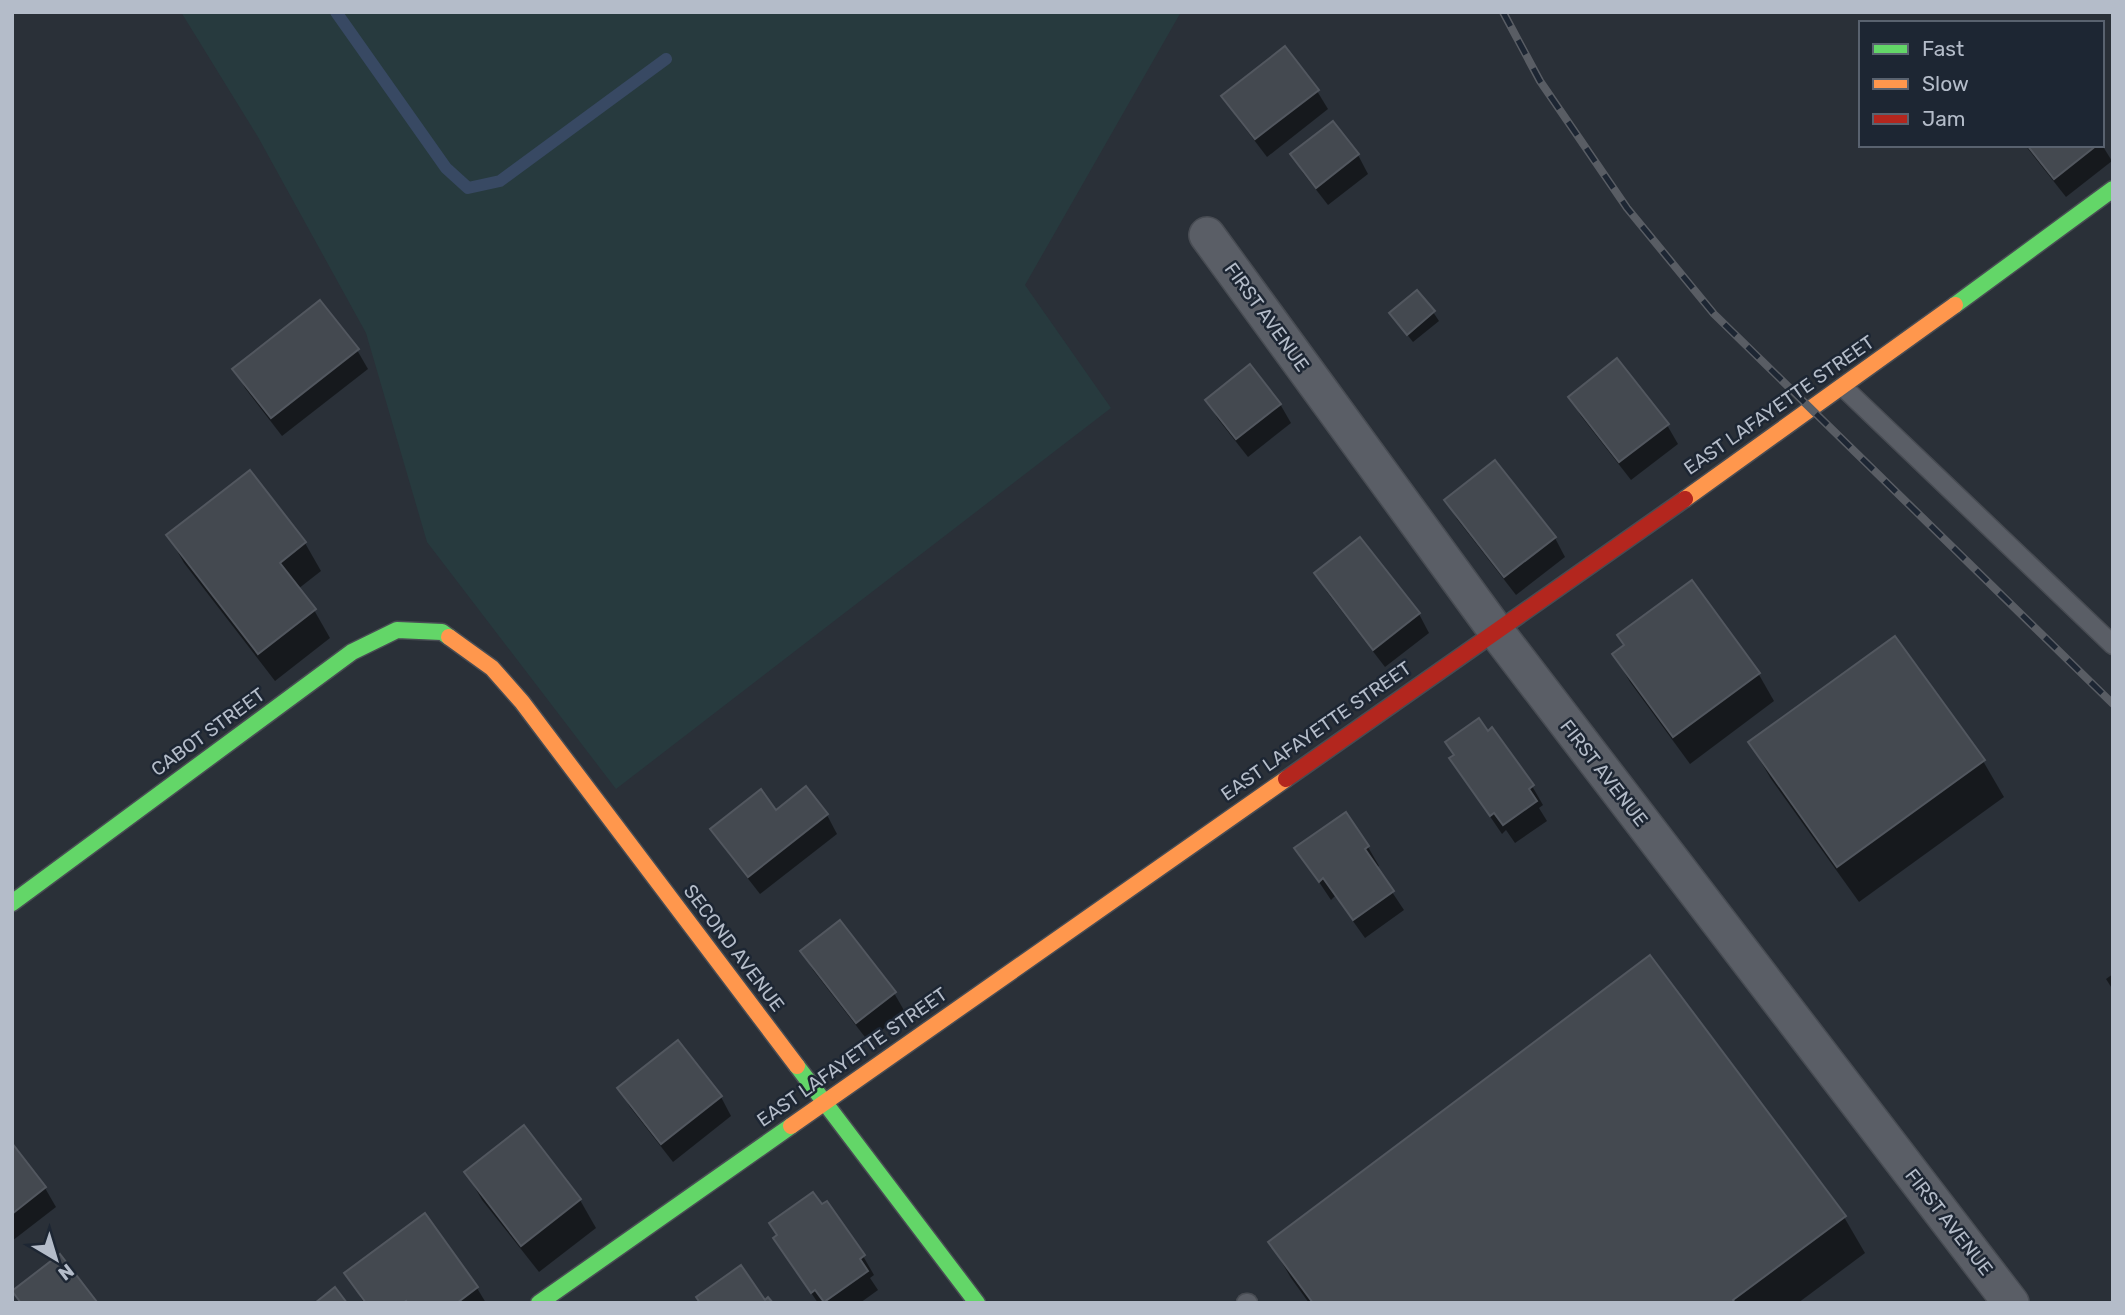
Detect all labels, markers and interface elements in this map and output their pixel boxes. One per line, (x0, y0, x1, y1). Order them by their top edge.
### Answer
legend (1859, 21, 2104, 147)
text: Fast (1922, 36, 1964, 61)
text: Slow (1922, 71, 1969, 96)
text: Jam (1922, 106, 1966, 131)
street label: FIRST AVENUE (1220, 258, 1314, 376)
street label: EAST LAFAYETTE STREET (1679, 330, 1879, 480)
street label: EAST LAFAYETTE STREET (1216, 656, 1416, 806)
street label: CABOT STREET (147, 683, 269, 781)
street label: FIRST AVENUE (1555, 715, 1653, 831)
street label: SECOND AVENUE (679, 880, 789, 1016)
street label: EAST LAFAYETTE STREET (752, 982, 952, 1132)
street label: FIRST AVENUE (1900, 1164, 1998, 1280)
north arrow (21, 1224, 91, 1294)
text: N (54, 1259, 79, 1285)

